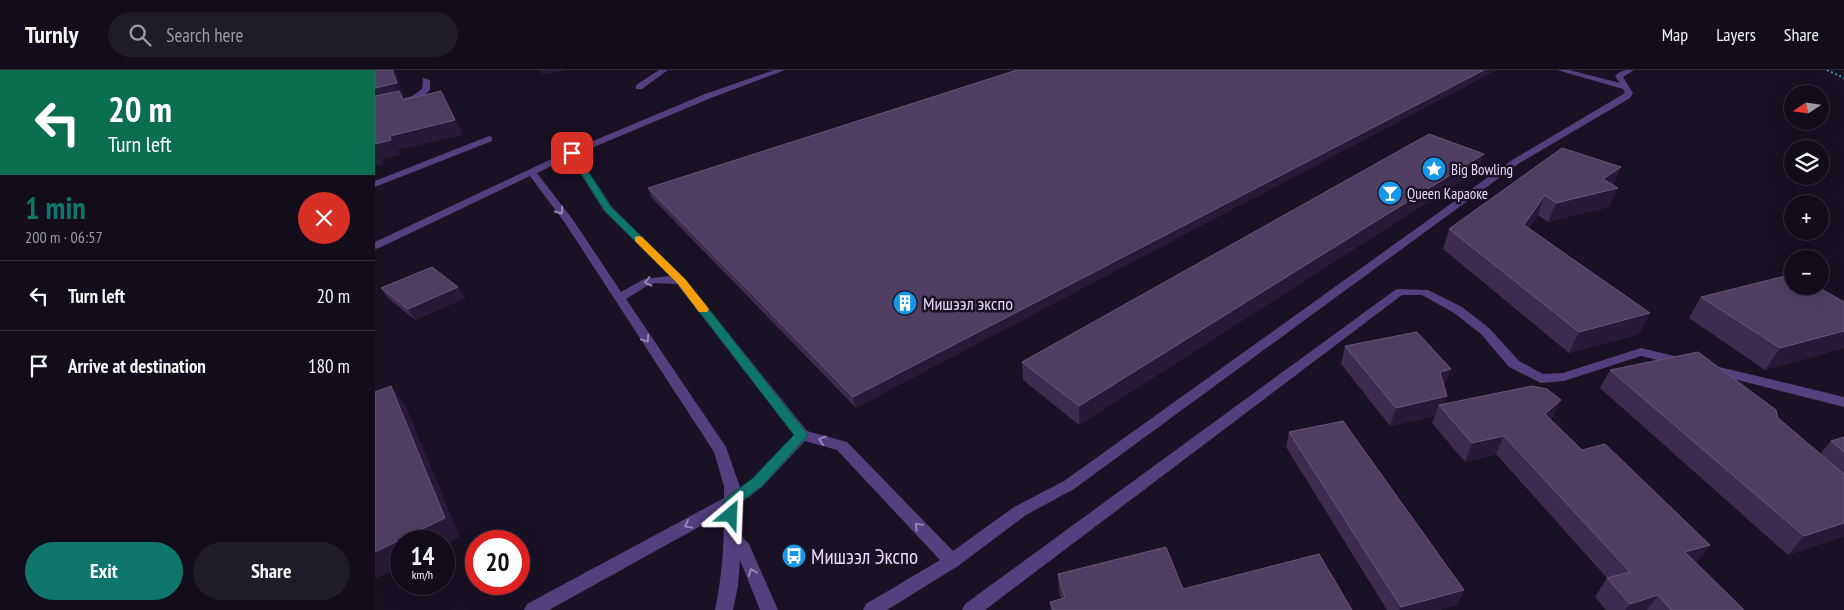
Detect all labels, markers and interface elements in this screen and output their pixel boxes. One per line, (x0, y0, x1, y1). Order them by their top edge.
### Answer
search box (108, 12, 458, 57)
text: Turnly (25, 19, 78, 50)
icon: search (126, 21, 154, 49)
text: Search here (166, 23, 243, 47)
text: Map (1662, 23, 1688, 46)
text: Layers (1716, 23, 1756, 46)
text: Share (1784, 23, 1819, 46)
north arrow (1784, 85, 1829, 130)
map controls (1784, 85, 1829, 295)
text: 20 m (108, 86, 172, 132)
icon: left (25, 90, 90, 155)
text: Turn left (108, 130, 172, 158)
pin (551, 132, 593, 174)
icon: arrive (558, 139, 586, 167)
button: layers (1784, 140, 1829, 185)
place icon: Big Bowling (1421, 156, 1447, 182)
place label: Big Bowling (1451, 160, 1513, 179)
bar icon: Queen Караоке (1377, 180, 1403, 206)
place label: Queen Караоке (1407, 184, 1488, 203)
text: 1 min (25, 188, 86, 227)
button: close (298, 192, 350, 244)
button: + (1784, 195, 1829, 240)
one-way arrow (554, 205, 563, 215)
text: 200 m · 06:57 (25, 227, 103, 247)
button: − (1784, 250, 1829, 295)
one-way arrow (644, 276, 653, 287)
icon: left (25, 282, 53, 310)
text: Turn left (68, 284, 125, 308)
text: 20 m (317, 284, 350, 308)
building icon: Мишээл экспо (892, 290, 918, 316)
place label: Мишээл экспо (923, 292, 1013, 315)
one-way arrow (640, 334, 650, 343)
icon: arrive (25, 352, 53, 380)
text: Arrive at destination (68, 354, 206, 378)
text: 180 m (308, 354, 350, 378)
one-way arrow (819, 436, 827, 446)
position arrow (704, 488, 756, 540)
one-way arrow (684, 519, 693, 529)
one-way arrow (915, 522, 924, 531)
speed limit sign: 20 (465, 530, 530, 595)
text: 14 (411, 540, 434, 572)
button: Exit (25, 542, 183, 600)
button: Share (193, 542, 350, 600)
bus stop icon: Мишээл Экспо (781, 543, 807, 569)
place label: Мишээл Экспо (811, 543, 918, 570)
text: km/h (412, 567, 433, 582)
one-way arrow (748, 568, 758, 576)

